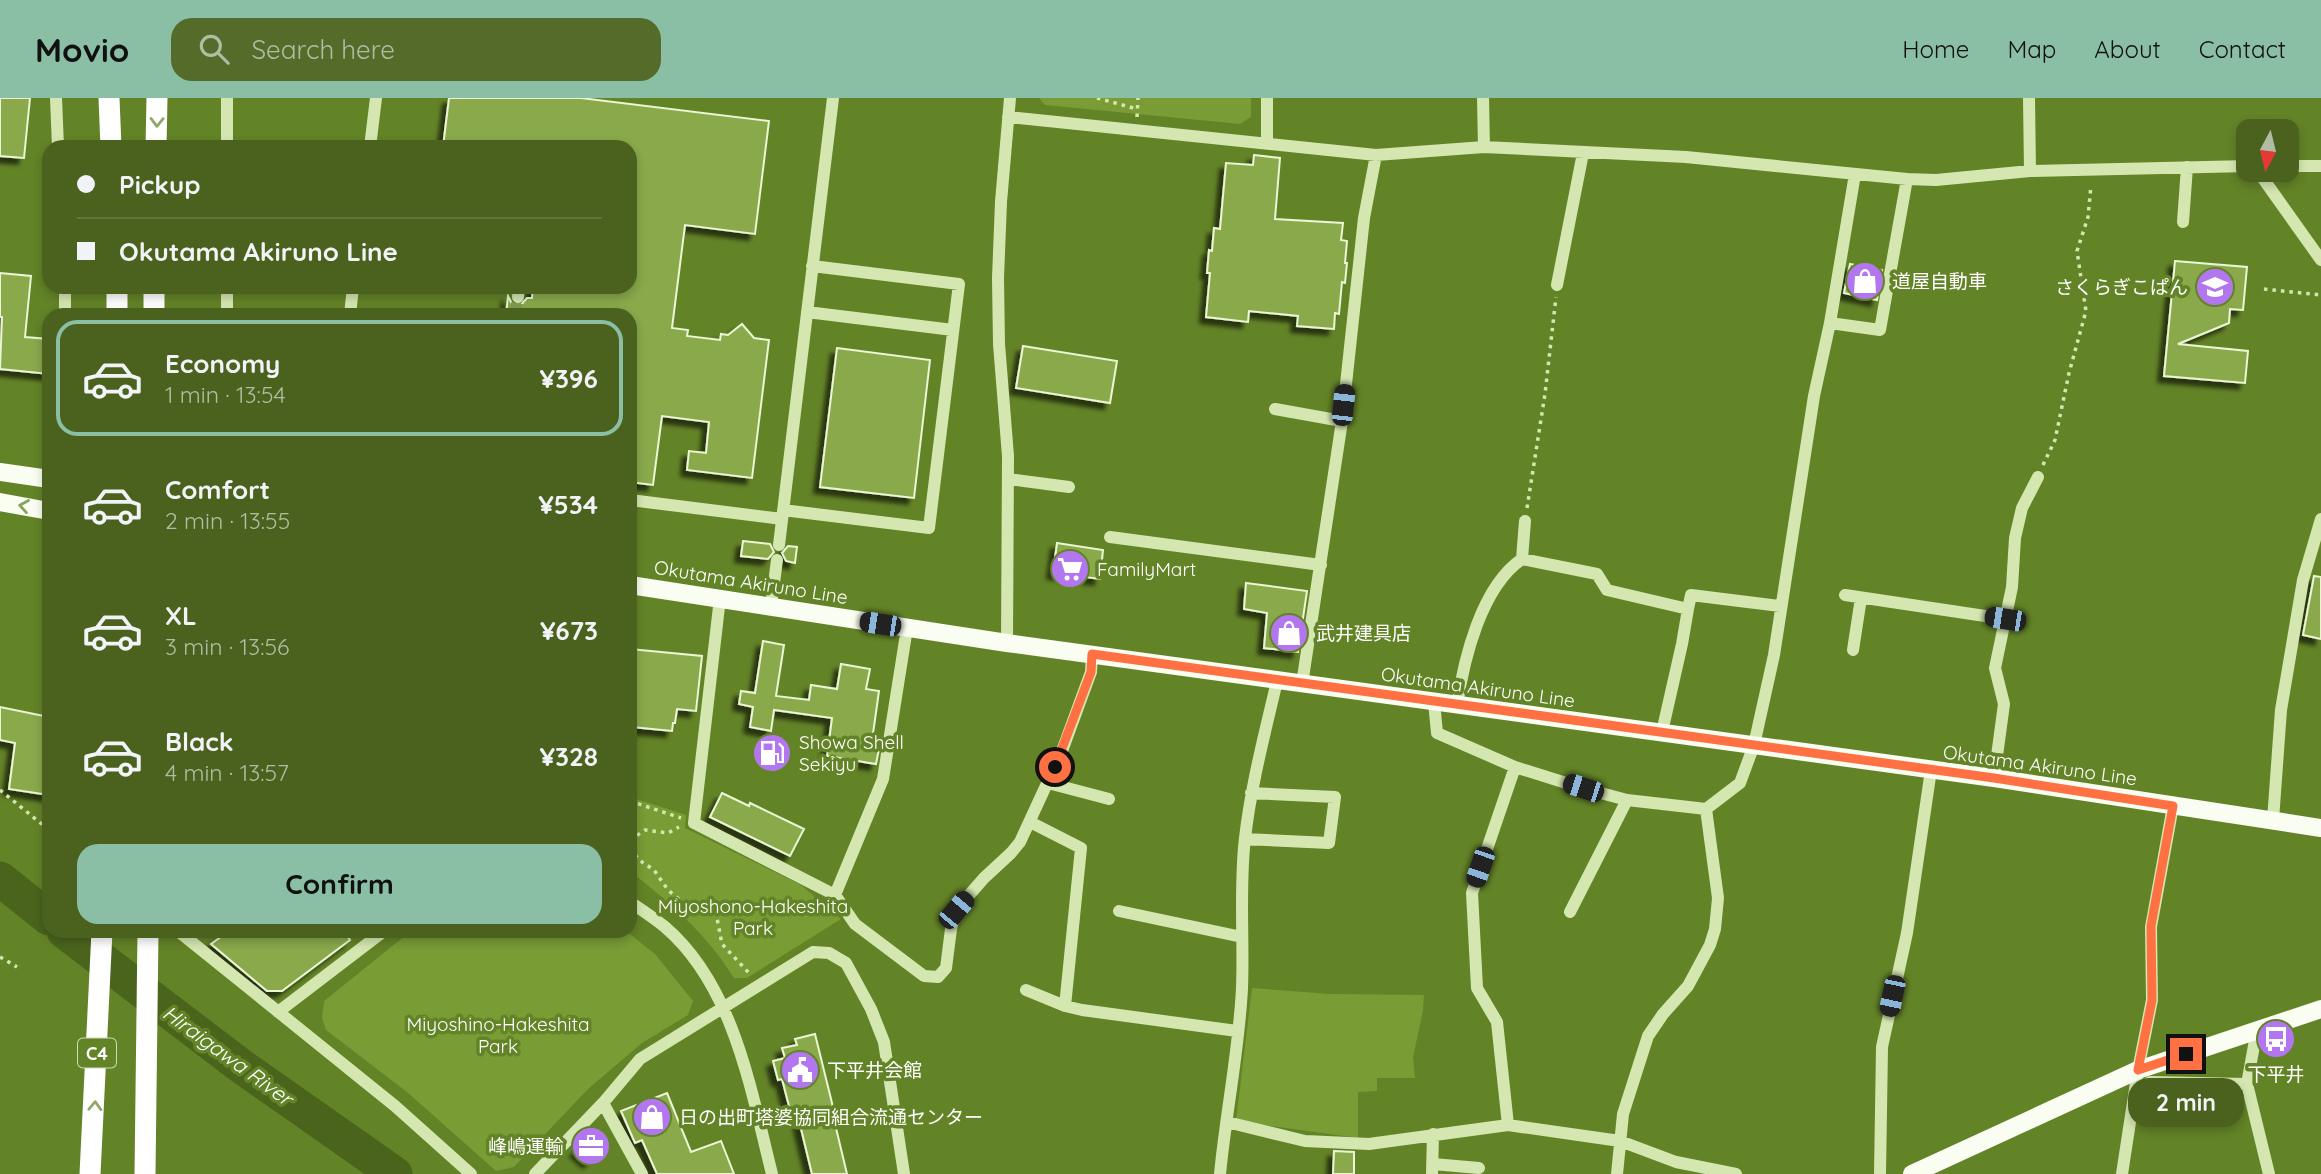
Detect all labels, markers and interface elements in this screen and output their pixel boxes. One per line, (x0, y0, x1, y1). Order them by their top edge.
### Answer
search box (171, 18, 661, 81)
text: Movio (35, 29, 129, 70)
icon: search (195, 30, 233, 68)
text: Search here (251, 33, 395, 66)
text: Home (1902, 34, 1969, 64)
text: Map (2007, 34, 2056, 64)
text: About (2094, 34, 2161, 64)
text: Contact (2199, 34, 2286, 64)
one-way arrow (149, 118, 165, 128)
north arrow (2236, 119, 2300, 182)
map controls (2236, 119, 2299, 182)
text: Pickup (119, 168, 201, 201)
text: Okutama Akiruno Line (119, 235, 398, 268)
shop icon: 道屋自動車 (1844, 260, 1886, 302)
school or university icon: さくらぎこぱん (2194, 266, 2236, 308)
place label: 道屋自動車 (1892, 269, 1987, 293)
place label: さくらぎこぱん (2055, 275, 2188, 299)
icon: car (81, 347, 144, 410)
text: Economy (165, 347, 280, 380)
text: ¥396 (539, 362, 598, 395)
text: 1 min · 13:54 (165, 380, 286, 409)
car (1331, 383, 1356, 427)
icon: car (81, 473, 144, 536)
text: Comfort (165, 473, 270, 506)
text: ¥534 (538, 488, 598, 521)
one-way arrow (19, 499, 30, 514)
text: 2 min · 13:55 (165, 506, 290, 535)
supermarket icon: FamilyMart (1049, 548, 1091, 590)
street label: Okutama Akiruno Line (653, 555, 849, 609)
place label: FamilyMart (1097, 557, 1196, 581)
icon: car (81, 599, 144, 662)
text: XL (165, 599, 197, 632)
car (1983, 605, 2028, 633)
car (858, 610, 903, 638)
shop icon: 武井建具店 (1268, 612, 1310, 654)
text: ¥673 (540, 614, 598, 647)
place label: 武井建具店 (1316, 621, 1411, 645)
text: 3 min · 13:56 (165, 632, 289, 661)
street label: Okutama Akiruno Line (1379, 662, 1577, 712)
icon: car (81, 725, 144, 788)
text: Black (165, 725, 234, 758)
place label: Showa Shell Sekiyu (799, 730, 904, 776)
fuel station icon: Showa Shell Sekiyu (751, 732, 793, 774)
text: ¥328 (539, 740, 598, 773)
street label: Okutama Akiruno Line (1941, 740, 2139, 790)
route start (1039, 751, 1071, 783)
text: 4 min · 13:57 (165, 758, 289, 787)
car (1560, 772, 1607, 804)
button: Confirm (77, 844, 602, 924)
car (1464, 844, 1497, 890)
car (935, 887, 978, 933)
park label: Miyoshono-Hakeshita Park (658, 894, 848, 940)
car (1878, 973, 1907, 1019)
water label: Hiraigawa River (158, 999, 300, 1113)
park label: Miyoshino-Hakeshita Park (407, 1012, 590, 1058)
bus stop icon: 下平井 (2255, 1018, 2297, 1060)
road number: C4 (78, 1038, 116, 1068)
route end (2170, 1038, 2202, 1070)
public building icon: 下平井会館 (779, 1049, 821, 1091)
place label: 下平井会館 (827, 1058, 922, 1082)
place label: 下平井 (2247, 1062, 2305, 1086)
callout: 2 min (2128, 1079, 2244, 1128)
text: 2 min (2156, 1088, 2216, 1117)
shop icon: 日の出町塔婆協同組合流通センター (631, 1096, 673, 1138)
one-way arrow (87, 1100, 102, 1111)
place label: 日の出町塔婆協同組合流通センター (679, 1105, 983, 1129)
office icon: 峰嶋運輸 (570, 1125, 612, 1167)
place label: 峰嶋運輸 (488, 1134, 564, 1158)

